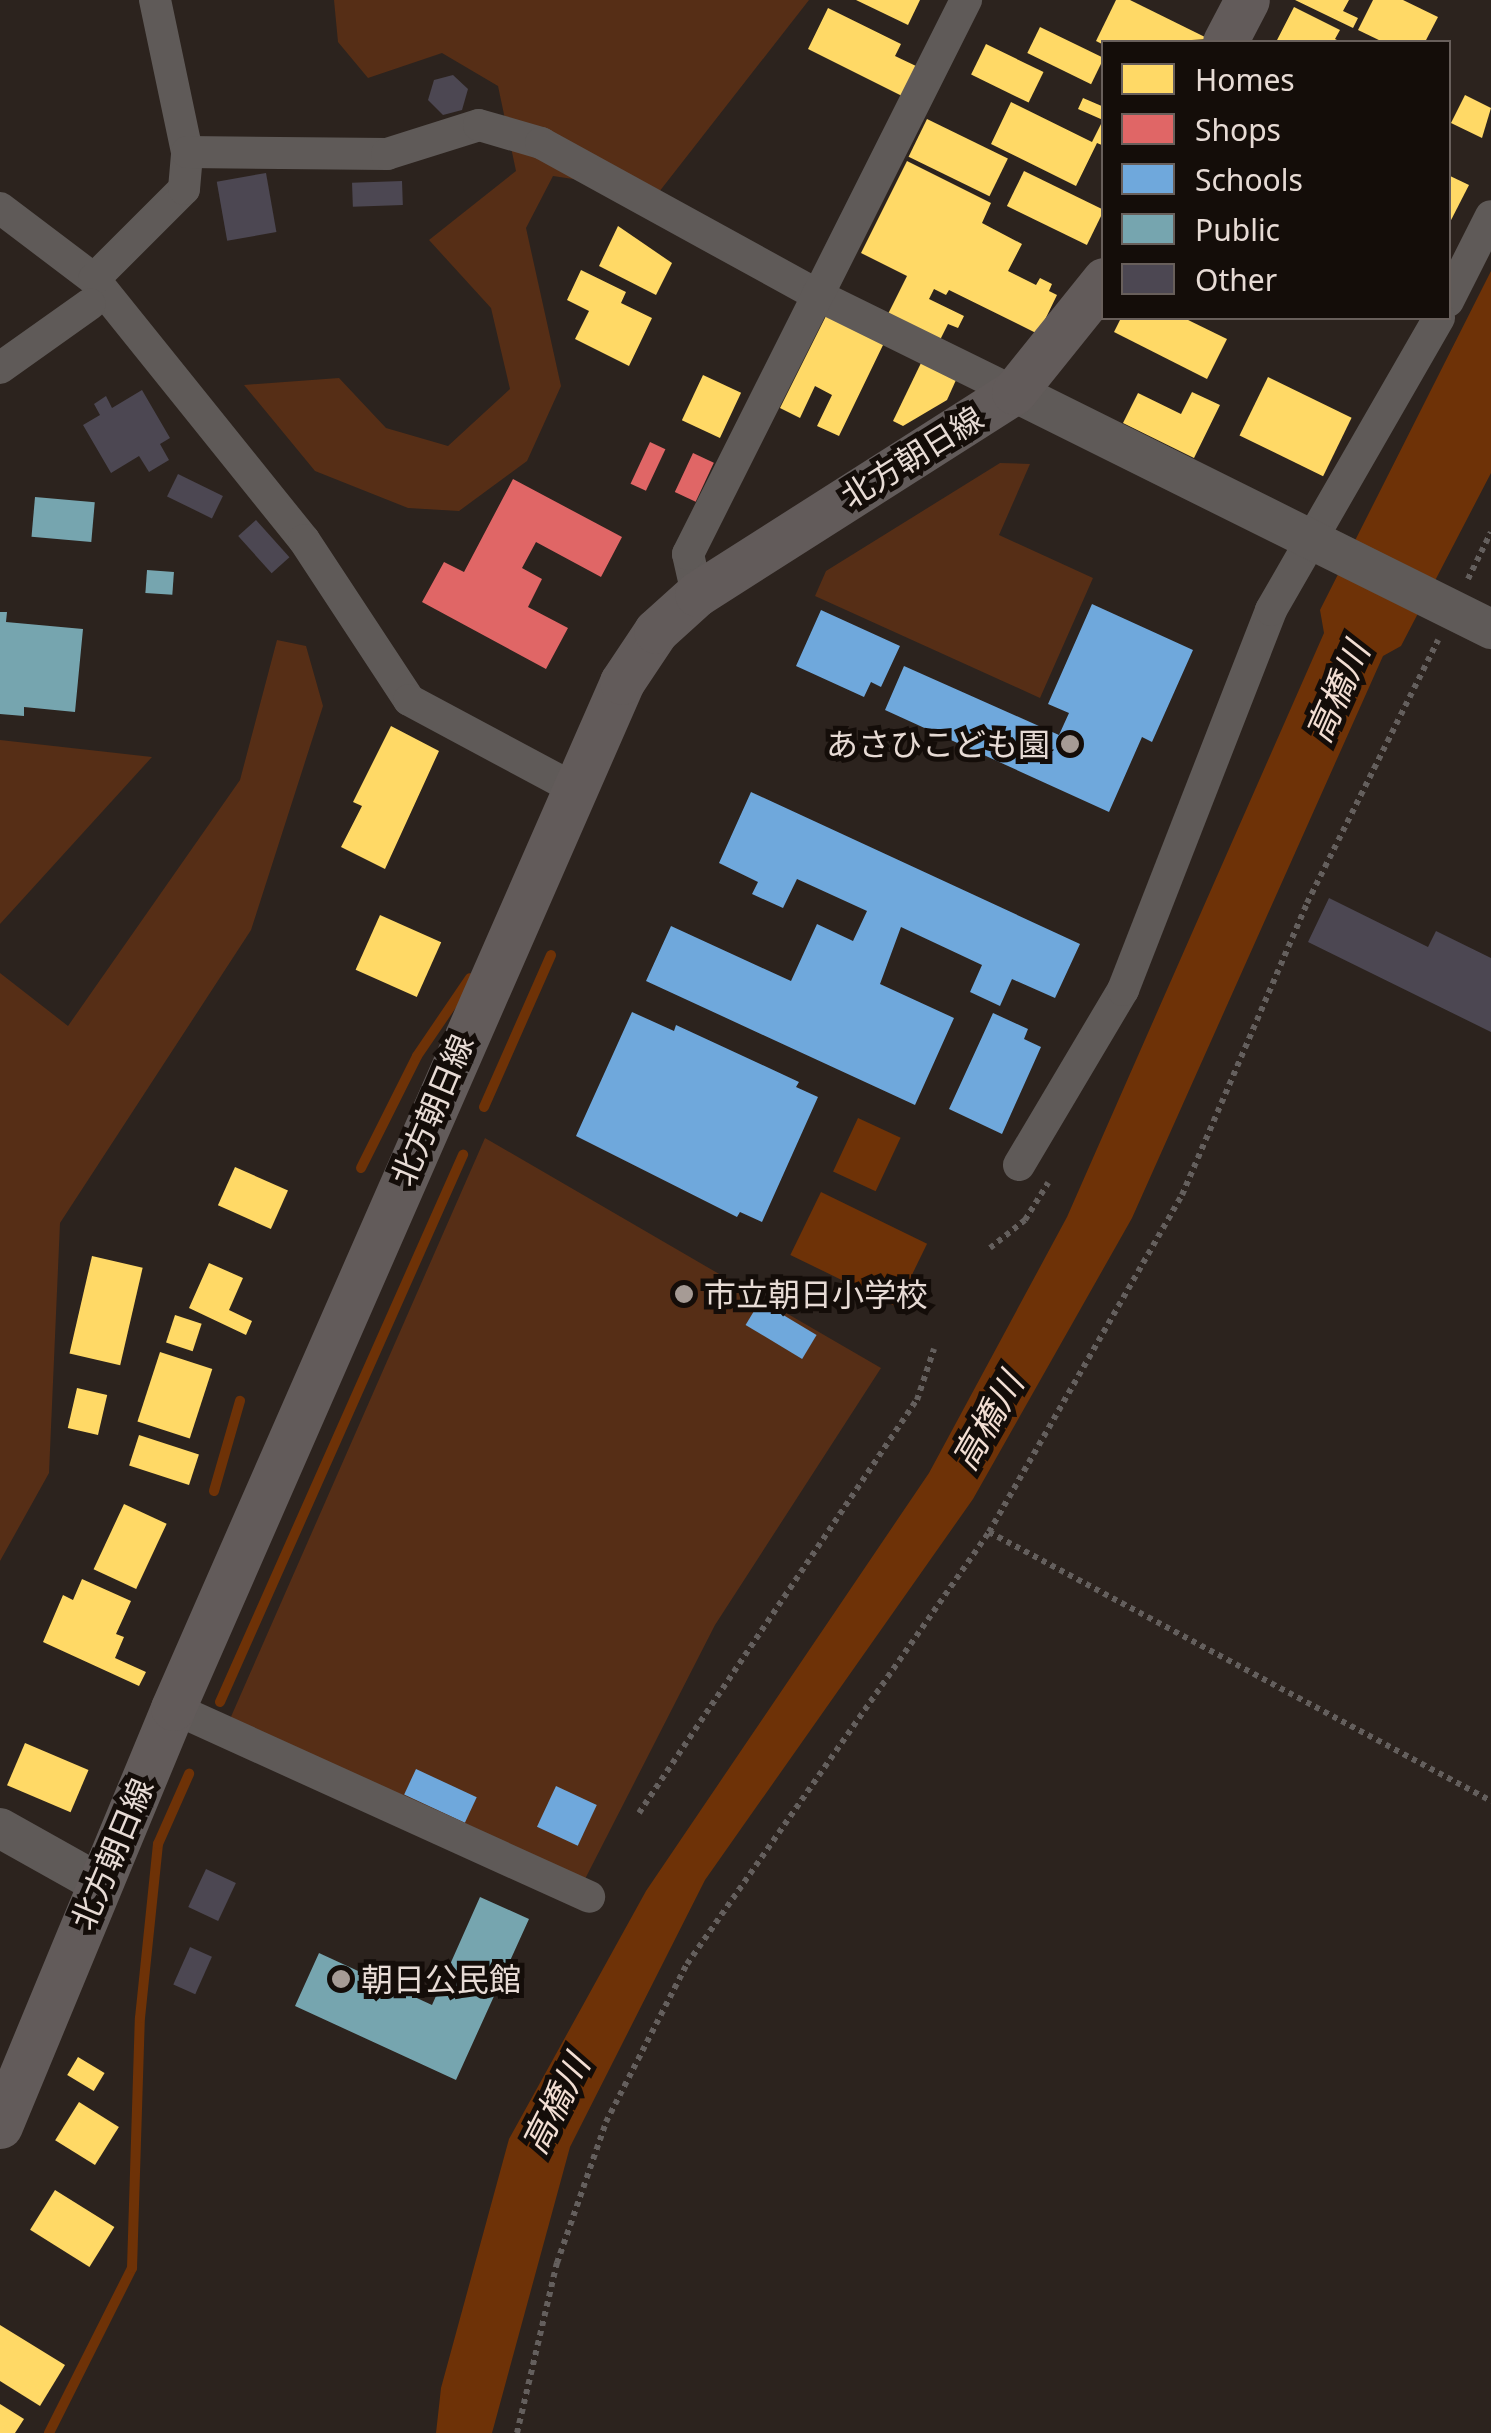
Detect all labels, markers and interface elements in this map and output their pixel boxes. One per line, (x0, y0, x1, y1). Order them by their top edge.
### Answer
legend (1101, 40, 1451, 320)
text: Homes (1195, 59, 1295, 100)
text: Shops (1195, 109, 1281, 150)
text: Schools (1195, 159, 1303, 200)
text: Public (1195, 209, 1280, 250)
text: Other (1195, 259, 1277, 300)
street label: 北方朝日線 (834, 398, 990, 516)
water label: 高橋川 (1296, 635, 1378, 749)
place label: あさひこども園 (826, 725, 1050, 763)
marker: あさひこども園 (1059, 733, 1081, 755)
street label: 北方朝日線 (383, 1029, 481, 1191)
place label: 市立朝日小学校 (704, 1275, 928, 1313)
marker: 市立朝日小学校 (673, 1283, 695, 1305)
water label: 高橋川 (943, 1365, 1031, 1477)
street label: 北方朝日線 (63, 1773, 161, 1935)
place label: 朝日公民館 (361, 1960, 521, 1998)
marker: 朝日公民館 (330, 1968, 352, 1990)
water label: 高橋川 (512, 2048, 598, 2160)

